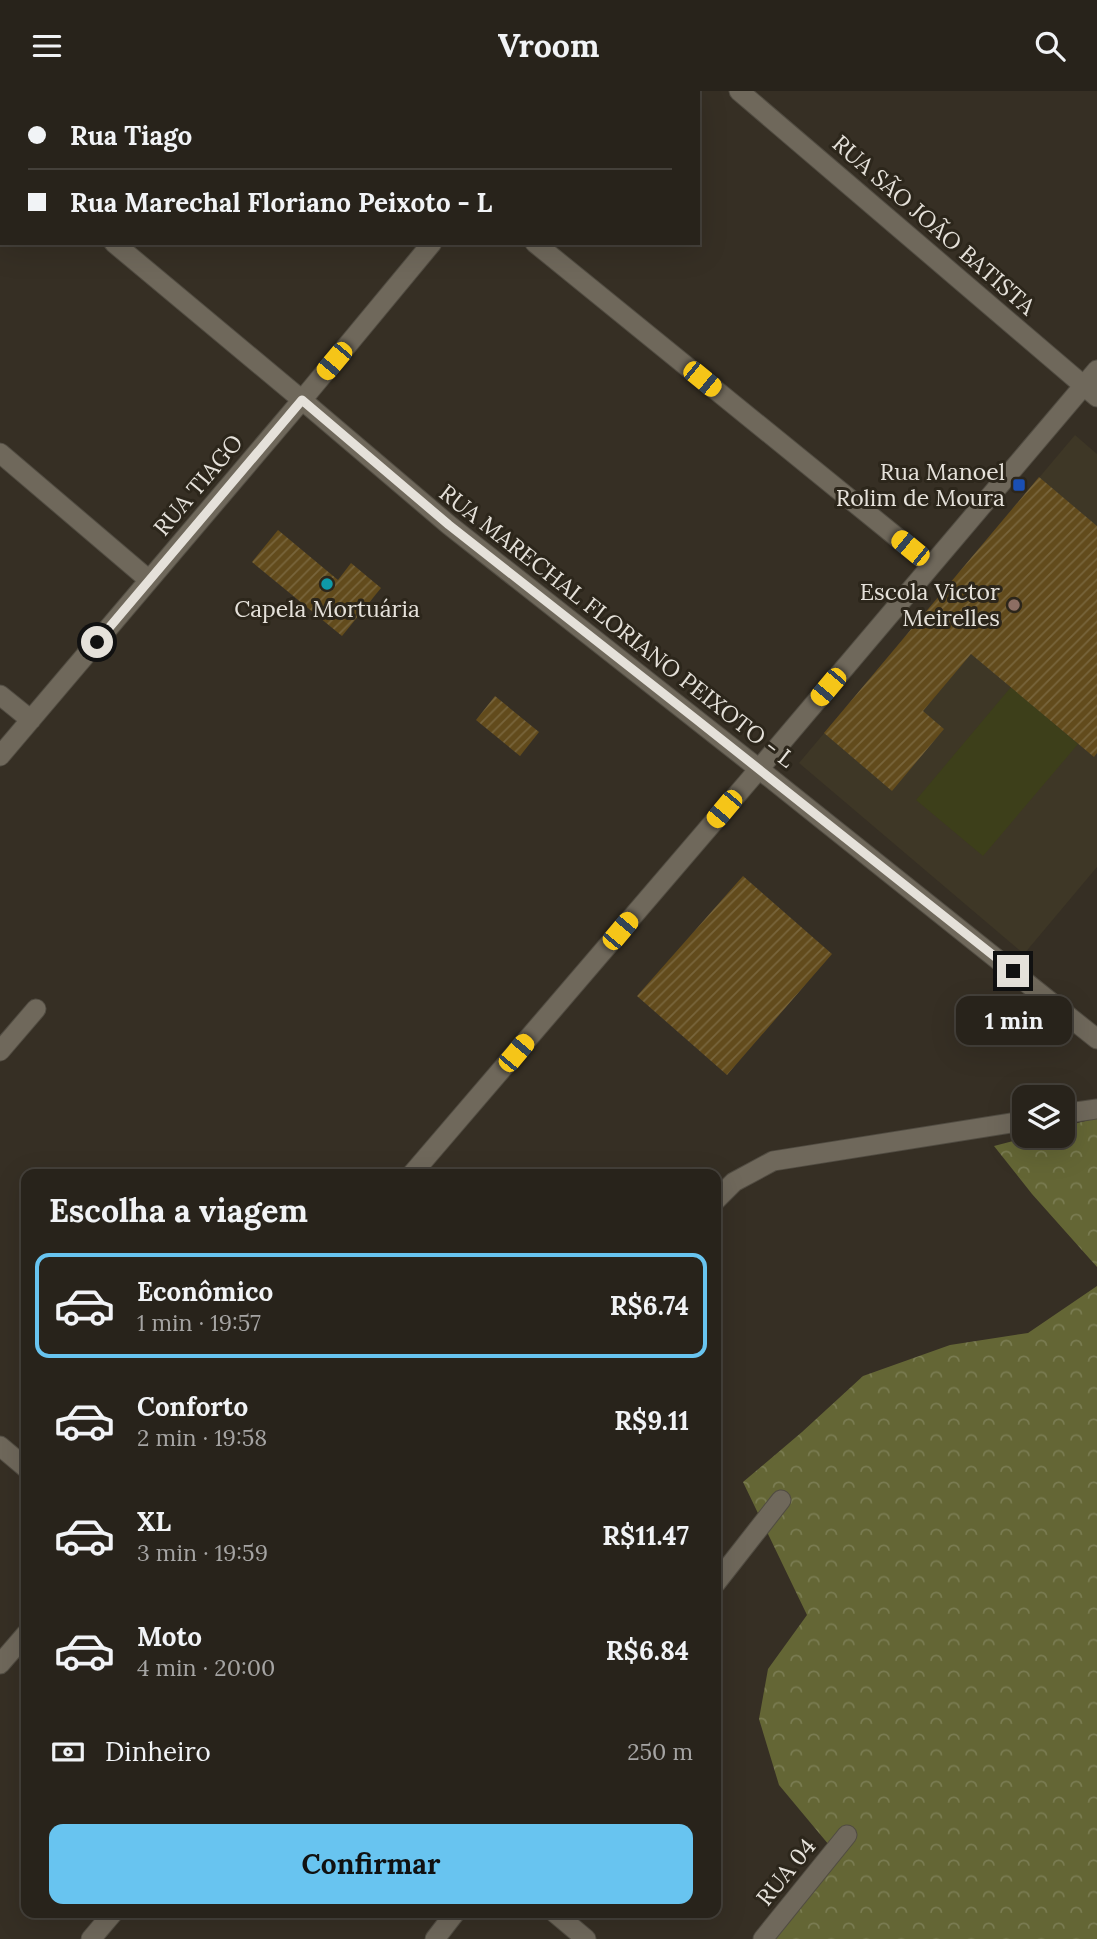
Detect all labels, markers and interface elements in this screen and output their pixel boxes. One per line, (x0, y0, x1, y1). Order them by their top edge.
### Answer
text: Vroom (498, 25, 599, 66)
icon: menu (28, 27, 66, 65)
icon: search (1031, 27, 1069, 65)
text: Rua Tiago (70, 119, 192, 152)
street label: RUA SÃO JOÃO BATISTA (827, 129, 1042, 321)
text: Rua Marechal Floriano Peixoto - L (70, 186, 492, 219)
car (313, 338, 356, 384)
car (680, 358, 725, 400)
street label: RUA TIAGO (147, 428, 248, 541)
place label: Rua Manoel Rolim de Moura (836, 457, 1005, 512)
marker: Rua Manoel Rolim de Moura (1011, 477, 1027, 493)
street label: RUA MARECHAL FLORIANO PEIXOTO - L (434, 478, 801, 773)
car (888, 527, 933, 569)
marker: Capela Mortuária (319, 576, 335, 592)
place label: Escola Victor Meirelles (860, 577, 1000, 632)
place label: Capela Mortuária (234, 594, 420, 623)
marker: Escola Victor Meirelles (1006, 597, 1022, 613)
route start (81, 626, 113, 658)
car (807, 664, 850, 710)
car (703, 786, 746, 832)
car (599, 908, 642, 954)
route end (997, 955, 1029, 987)
callout: 1 min (955, 995, 1071, 1045)
text: 1 min (985, 1006, 1043, 1035)
car (495, 1030, 538, 1076)
map controls (1012, 1085, 1075, 1148)
button: layers (1012, 1085, 1075, 1148)
text: Escolha a viagem (49, 1190, 308, 1231)
icon: car (53, 1274, 116, 1337)
text: Econômico (137, 1275, 273, 1308)
text: R$6.74 (610, 1289, 689, 1322)
text: 1 min · 19:57 (137, 1308, 261, 1337)
icon: car (53, 1389, 116, 1452)
text: Conforto (137, 1390, 248, 1423)
text: R$9.11 (614, 1404, 689, 1437)
text: 2 min · 19:58 (137, 1423, 267, 1452)
icon: car (53, 1504, 116, 1567)
text: XL (137, 1505, 171, 1538)
text: R$11.47 (602, 1519, 689, 1552)
text: 3 min · 19:59 (137, 1538, 268, 1567)
icon: car (53, 1619, 116, 1682)
text: Moto (137, 1620, 202, 1653)
text: R$6.84 (606, 1634, 689, 1667)
text: 4 min · 20:00 (137, 1653, 275, 1682)
icon: cash (49, 1733, 87, 1771)
text: Dinheiro (105, 1735, 211, 1768)
text: 250 m (627, 1737, 693, 1766)
button: Confirmar (49, 1824, 693, 1904)
street label: RUA 04 (750, 1832, 822, 1911)

